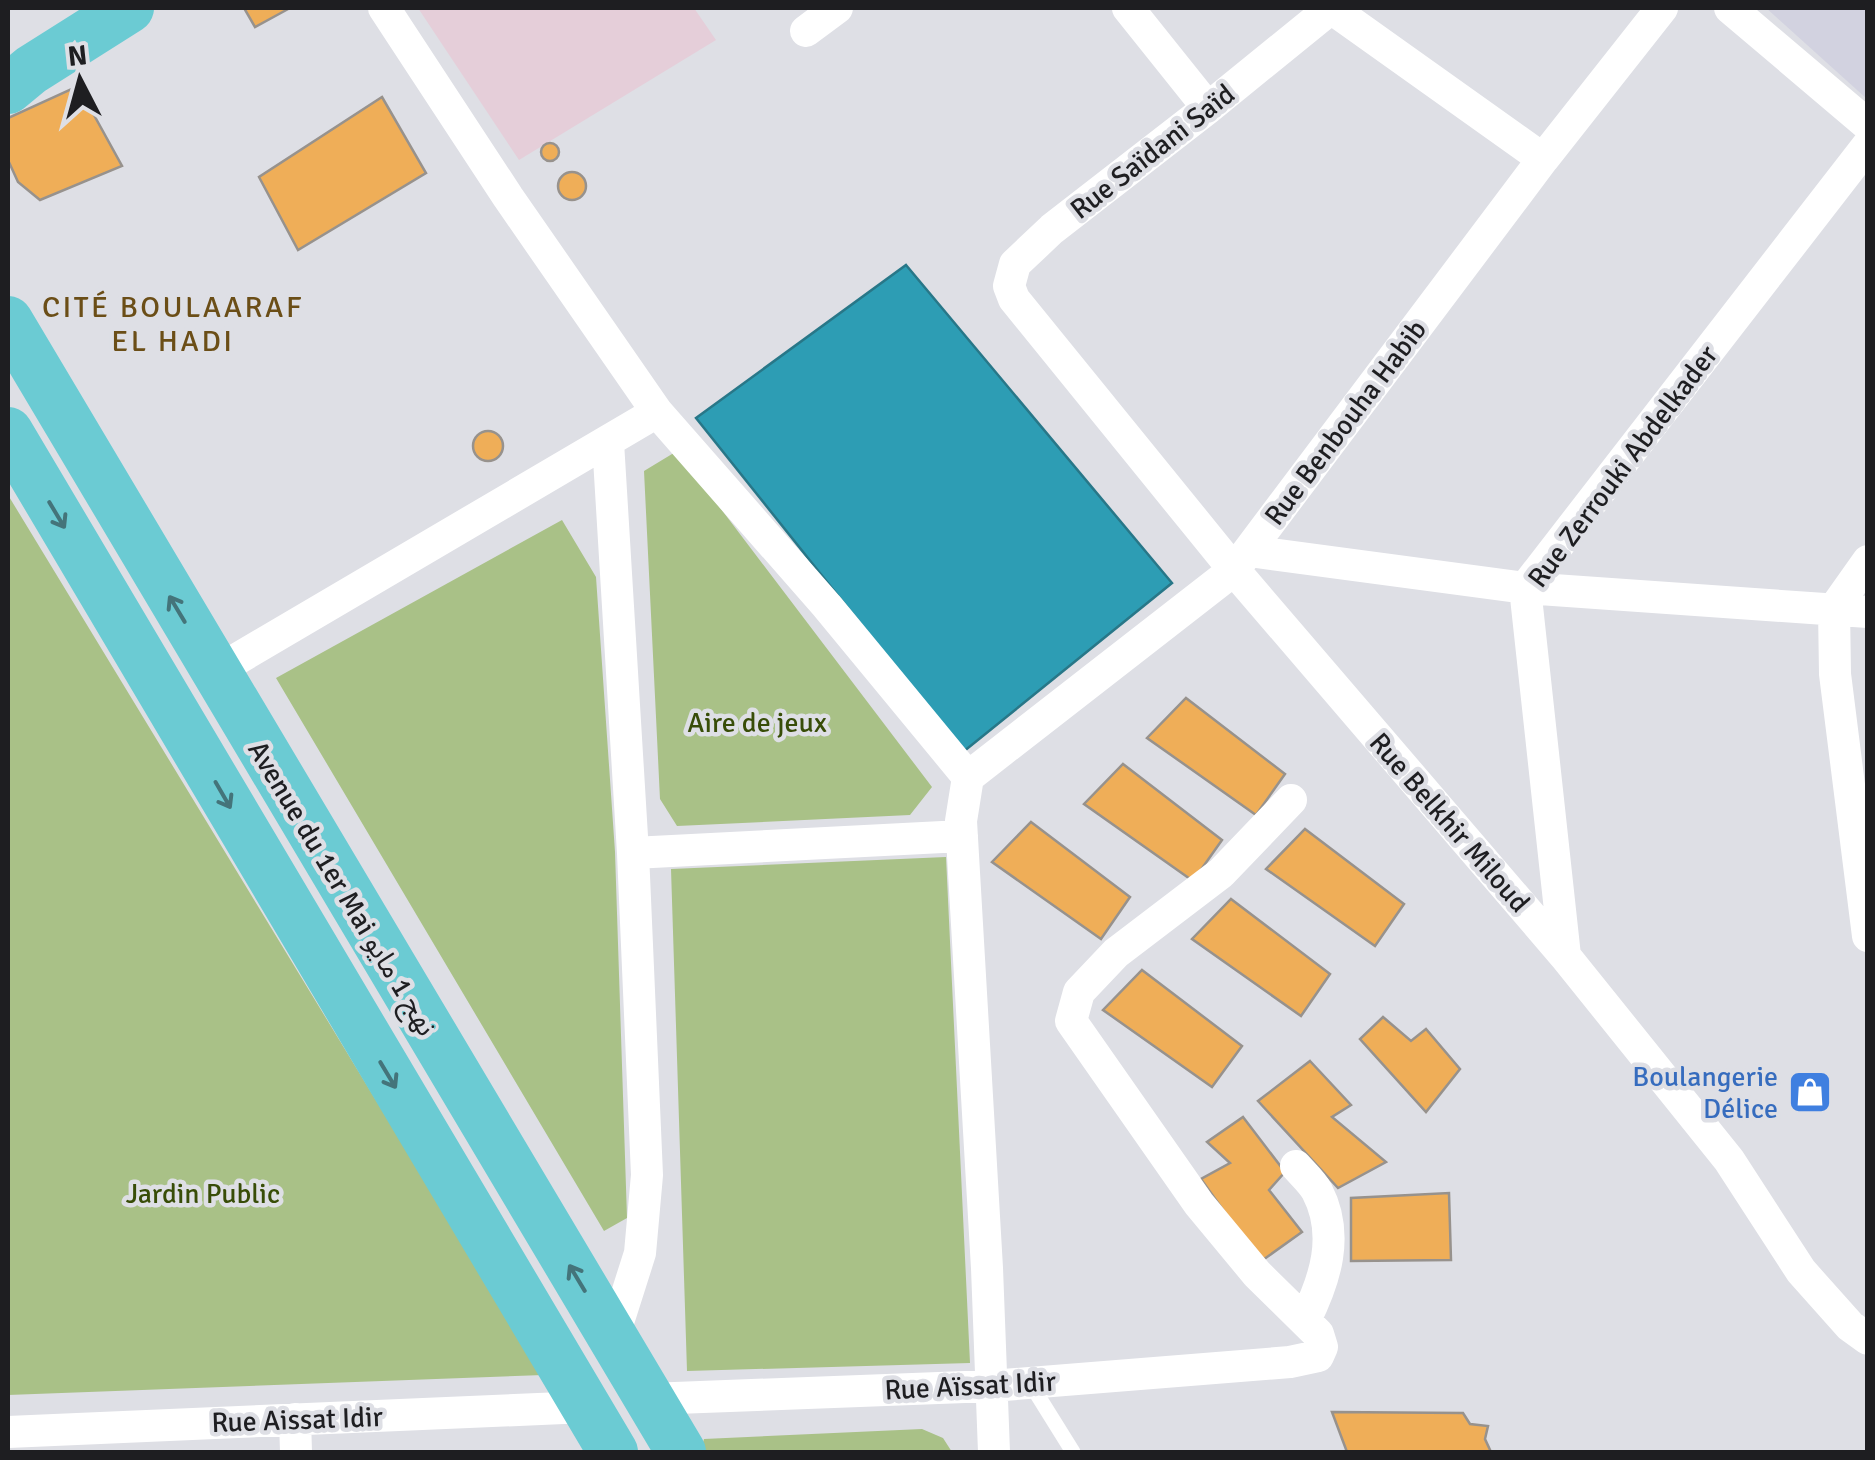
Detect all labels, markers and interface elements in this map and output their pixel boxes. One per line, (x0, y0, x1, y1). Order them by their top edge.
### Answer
north arrow (30, 30, 130, 130)
text: N (66, 38, 89, 74)
street label: Rue Saïdani Saïd (1064, 77, 1242, 227)
district label: CITÉ BOULAARAF EL HADI (42, 289, 304, 360)
street label: Rue Benbouha Habib (1258, 313, 1434, 532)
street label: Rue Zerrouki Abdelkader (1521, 338, 1725, 594)
one-way arrow (47, 500, 67, 529)
one-way arrow (167, 595, 187, 624)
park label: Aire de jeux (687, 706, 827, 740)
street label: Rue Belkhir Miloud (1362, 726, 1537, 919)
street label: Avenue du 1er Mai نهج 1 مايو (238, 735, 444, 1044)
one-way arrow (213, 780, 233, 809)
one-way arrow (378, 1060, 398, 1089)
place label: Boulangerie Délice (1632, 1060, 1778, 1126)
shop icon: Boulangerie Délice (1787, 1069, 1833, 1115)
park label: Jardin Public (126, 1177, 280, 1211)
one-way arrow (567, 1264, 587, 1293)
street label: Rue Aïssat Idir (884, 1364, 1057, 1407)
street label: Rue Aissat Idir (211, 1400, 384, 1440)

